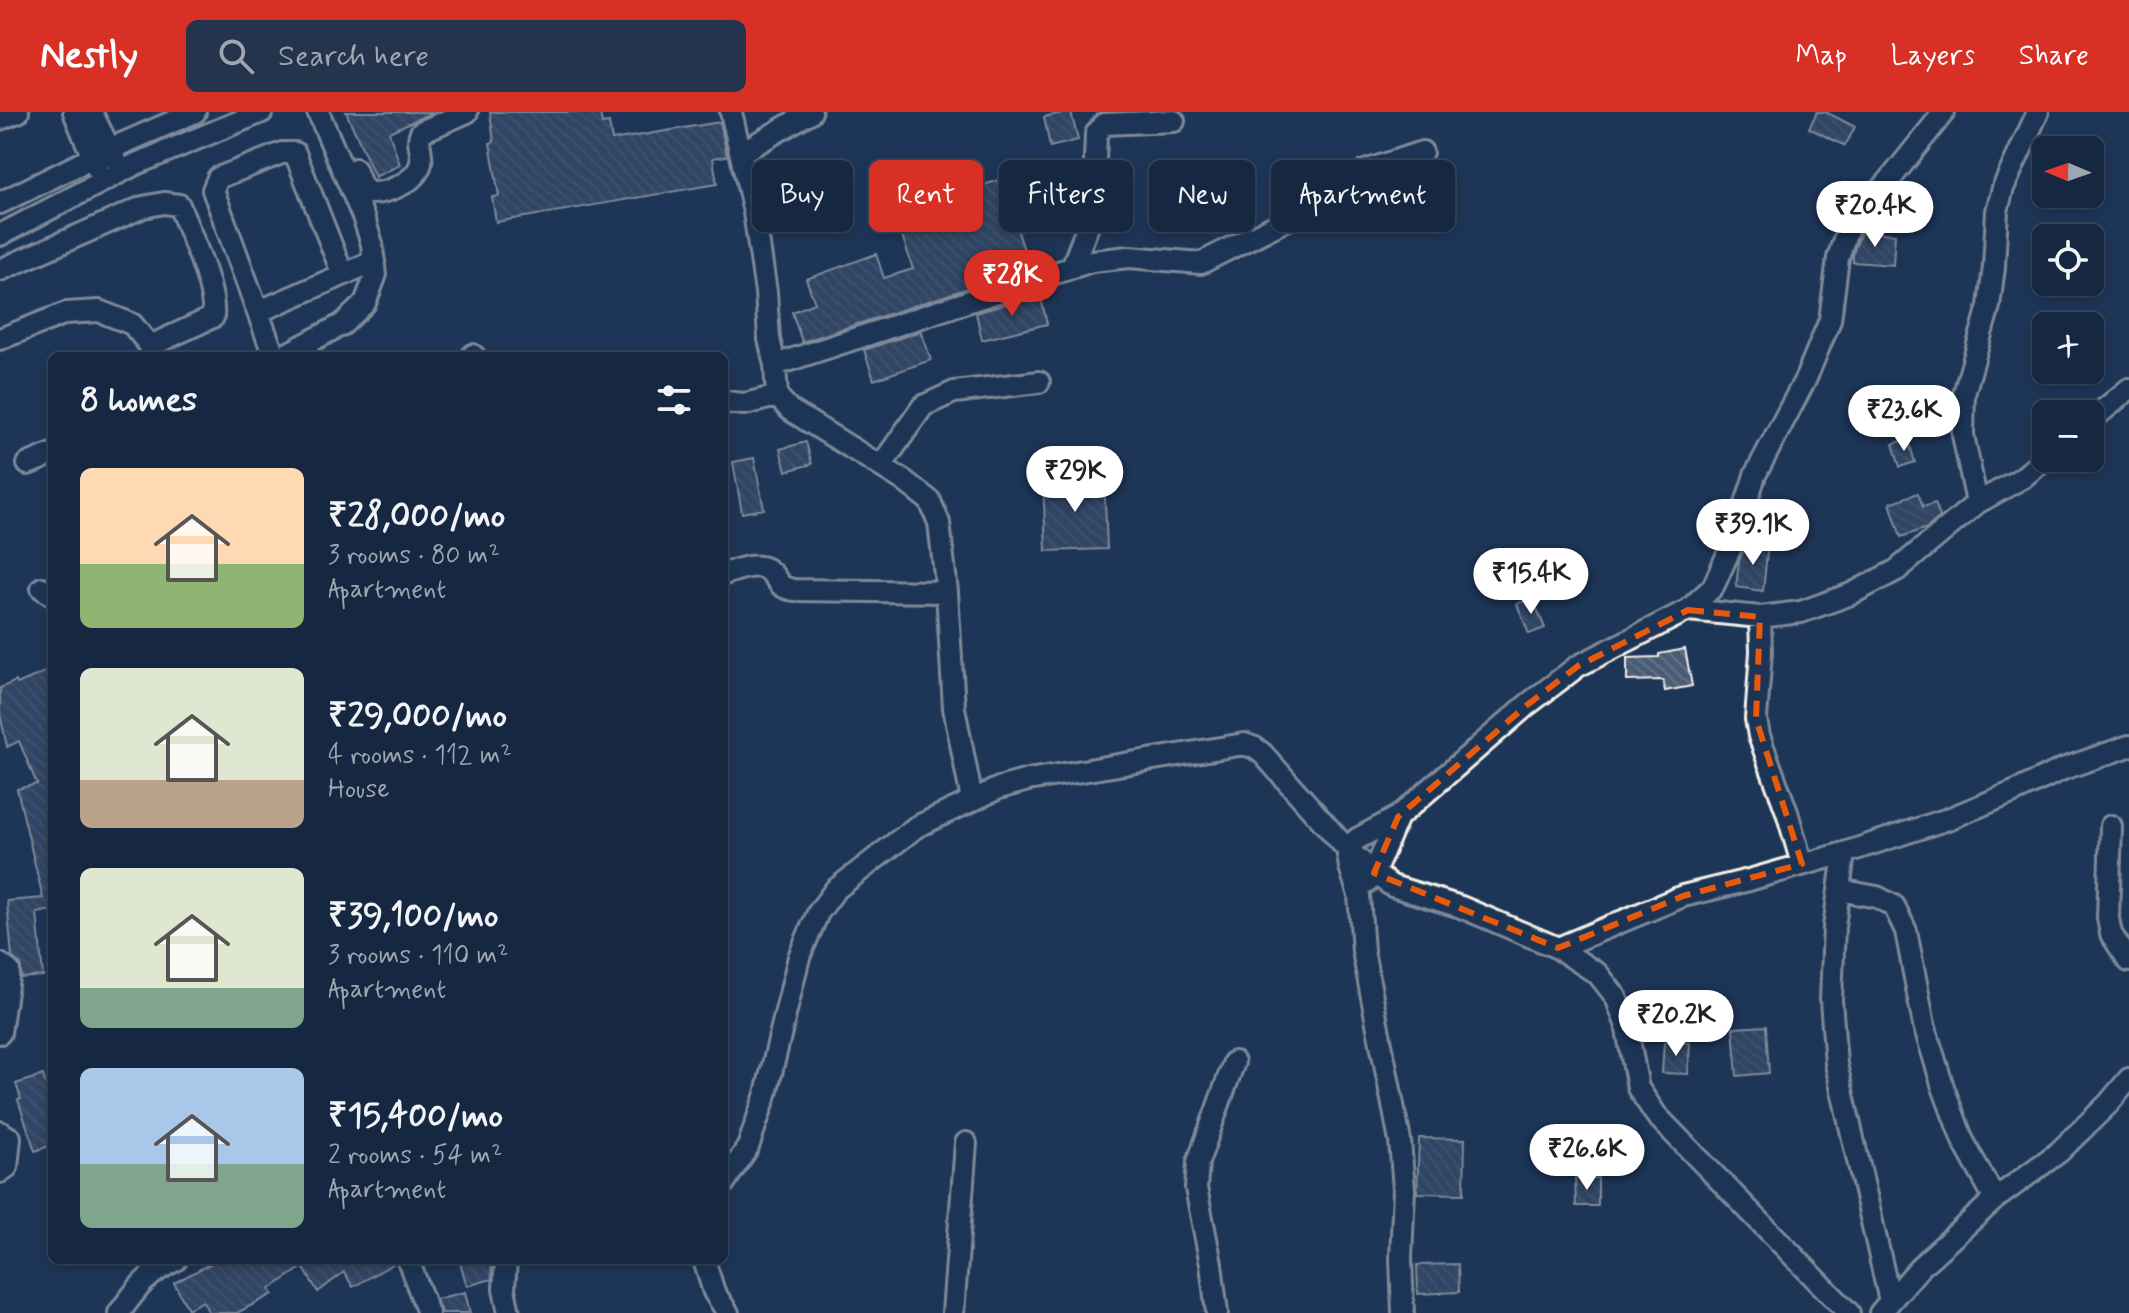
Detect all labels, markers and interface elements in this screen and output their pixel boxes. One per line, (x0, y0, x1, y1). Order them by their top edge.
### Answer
search box (186, 20, 746, 92)
text: Nestly (40, 32, 138, 81)
icon: search (214, 34, 258, 78)
text: Search here (278, 37, 429, 76)
text: Map (1796, 38, 1847, 75)
text: Layers (1891, 38, 1975, 75)
text: Share (2019, 38, 2089, 75)
north arrow (2032, 136, 2104, 208)
map controls (2032, 136, 2104, 472)
chip: Buy (752, 160, 853, 232)
chip: Rent (869, 160, 983, 232)
chip: Filters (999, 160, 1133, 232)
chip: New (1149, 160, 1255, 232)
chip: Apartment (1271, 160, 1455, 232)
pin: ₹20.4K (1810, 181, 1940, 249)
text: ₹20.4K (1834, 190, 1916, 224)
button: locate (2032, 224, 2104, 296)
pin: ₹28K (965, 250, 1059, 318)
text: ₹28K (982, 259, 1042, 293)
button: + (2032, 312, 2104, 384)
text: 8 homes (80, 378, 197, 423)
icon: filters (652, 378, 696, 422)
pin: ₹23.6K (1839, 385, 1969, 453)
text: ₹23.6K (1866, 394, 1942, 428)
button: − (2032, 400, 2104, 472)
pin: ₹29K (1028, 446, 1122, 514)
text: ₹29K (1044, 455, 1106, 489)
text: ₹28,000/mo (328, 494, 505, 539)
pin: ₹39.1K (1688, 499, 1818, 567)
icon: home (144, 500, 240, 596)
text: ₹39.1K (1714, 508, 1792, 542)
text: 3 rooms · 80 m² (328, 539, 500, 573)
pin: ₹15.4K (1466, 548, 1596, 616)
text: ₹15.4K (1491, 557, 1571, 591)
text: Apartment (328, 573, 446, 607)
text: ₹29,000/mo (328, 694, 507, 739)
icon: home (144, 700, 240, 796)
text: 4 rooms · 112 m² (328, 739, 512, 773)
text: House (328, 773, 389, 807)
text: ₹39,100/mo (328, 894, 499, 939)
icon: home (144, 900, 240, 996)
text: 3 rooms · 110 m² (328, 939, 509, 973)
text: Apartment (328, 973, 446, 1007)
pin: ₹20.2K (1611, 990, 1741, 1058)
text: ₹20.2K (1637, 999, 1715, 1033)
text: ₹15,400/mo (328, 1094, 503, 1139)
icon: home (144, 1100, 240, 1196)
pin: ₹26.6K (1522, 1124, 1652, 1192)
text: ₹26.6K (1547, 1133, 1627, 1167)
text: 2 rooms · 54 m² (328, 1139, 503, 1173)
text: Apartment (328, 1173, 446, 1207)

